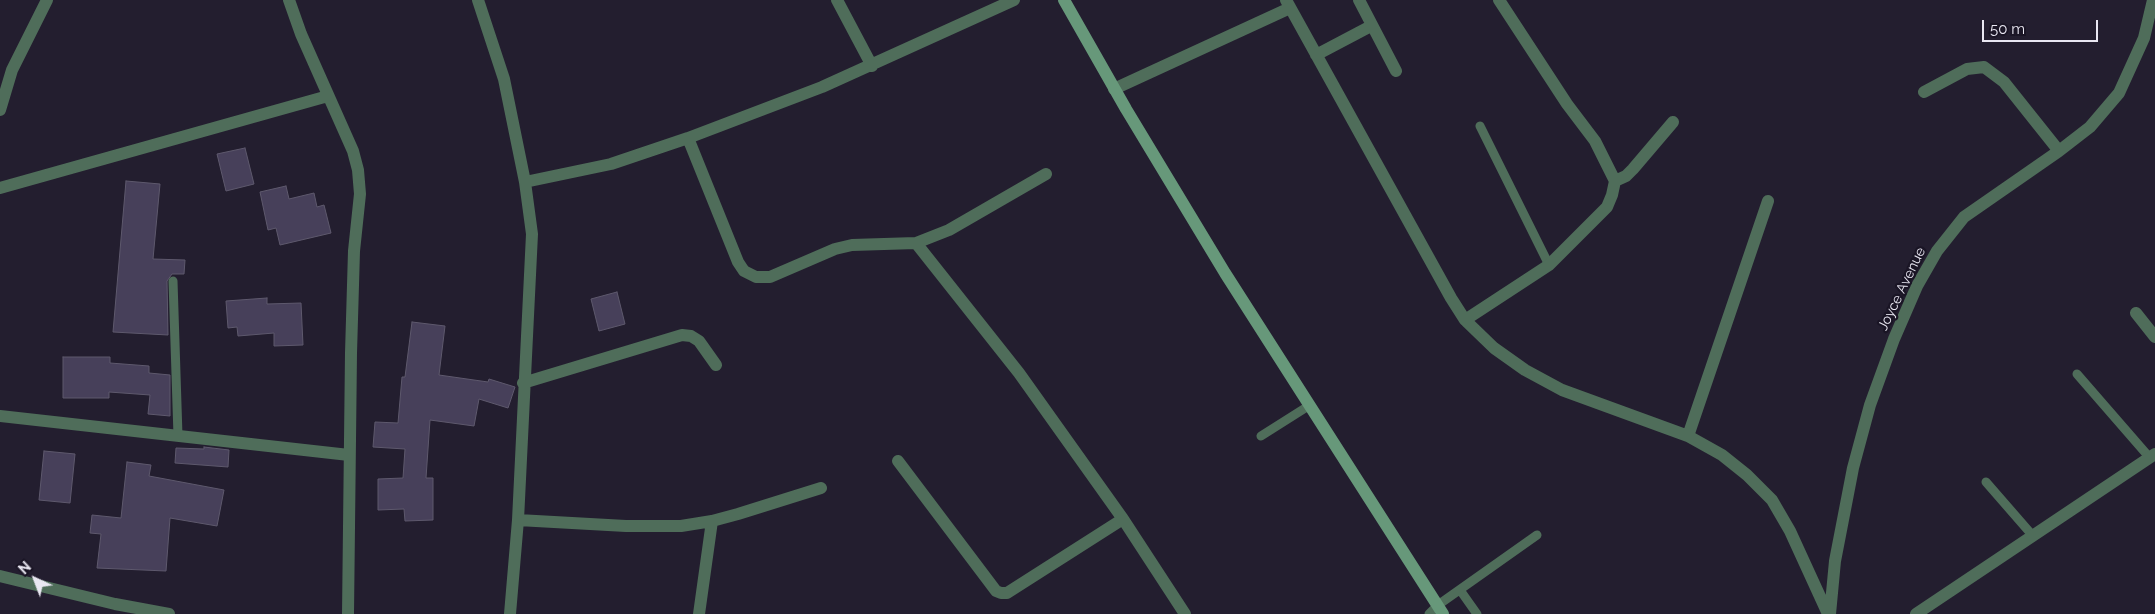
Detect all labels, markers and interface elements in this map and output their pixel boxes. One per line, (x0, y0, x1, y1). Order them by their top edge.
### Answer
scale bar (1985, 10, 2101, 42)
text: 50 m (1990, 20, 2025, 38)
street label: Joyce Avenue (1875, 245, 1929, 333)
north arrow (10, 554, 60, 604)
text: N (15, 559, 34, 578)

